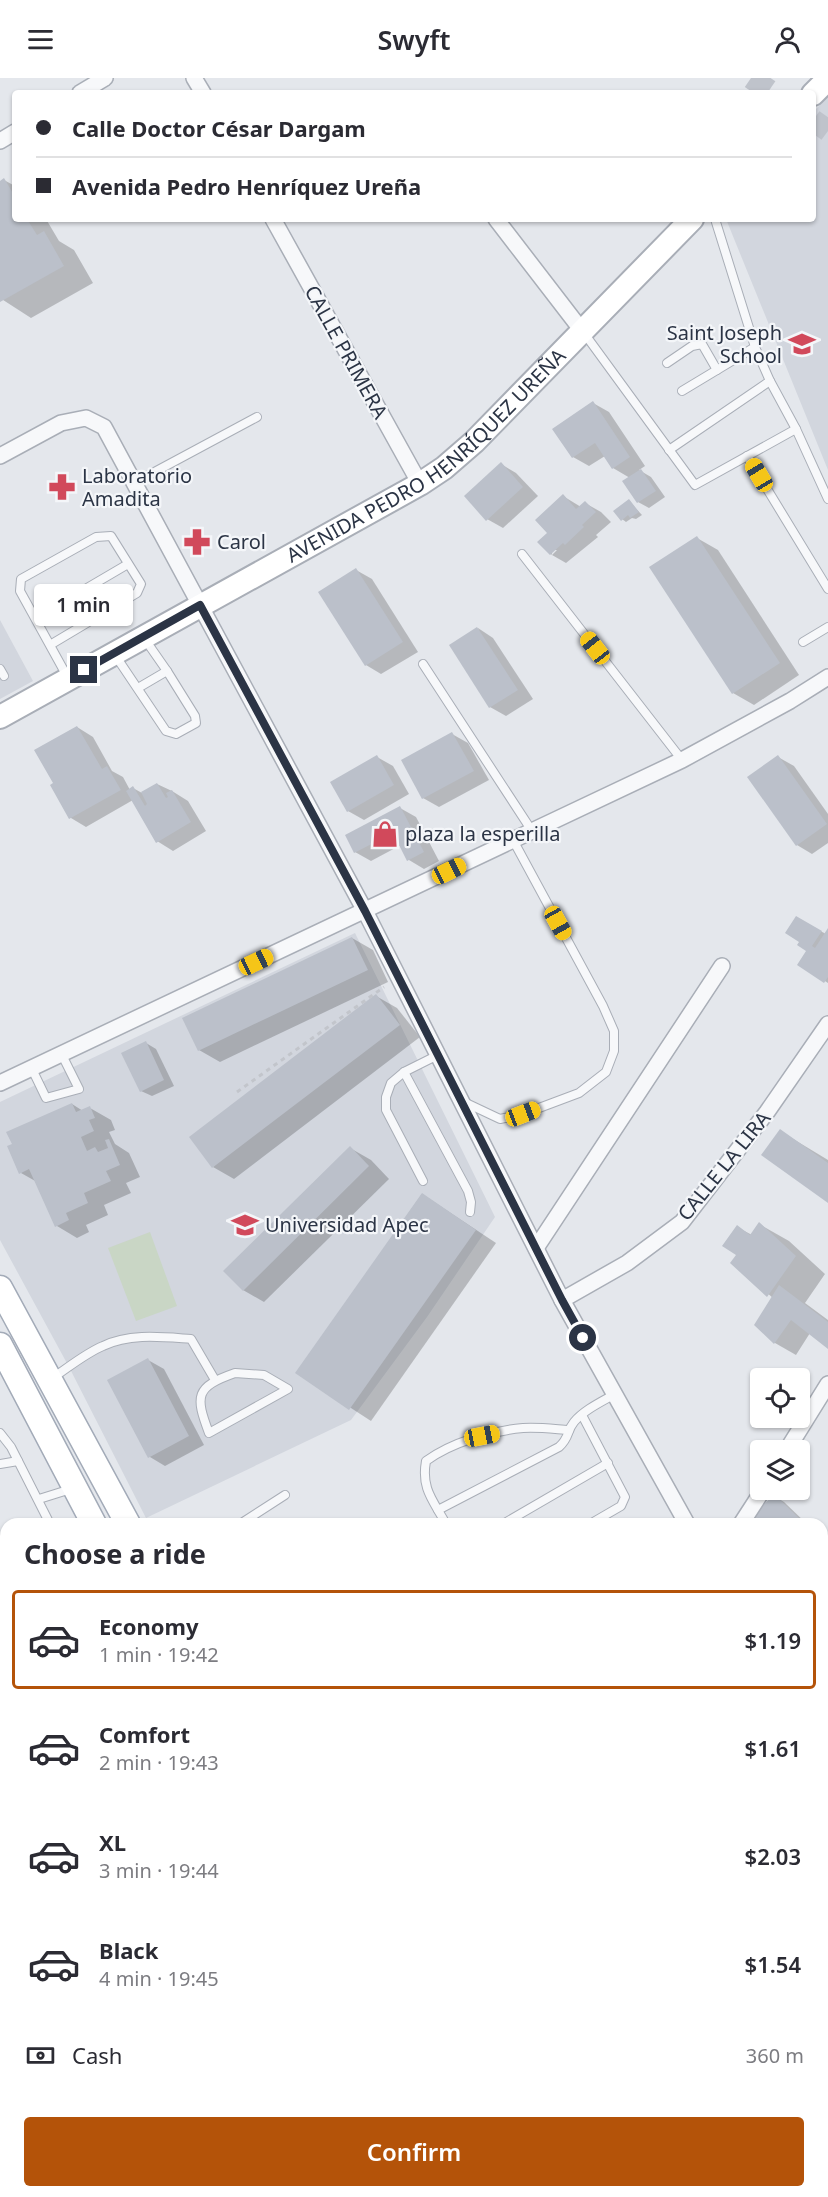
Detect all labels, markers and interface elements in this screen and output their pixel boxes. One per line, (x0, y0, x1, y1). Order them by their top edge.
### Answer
text: Swyft (377, 21, 451, 58)
icon: menu (24, 23, 57, 56)
icon: person (771, 23, 804, 56)
text: Calle Doctor César Dargam (72, 113, 366, 143)
text: Avenida Pedro Henríquez Ureña (72, 171, 421, 201)
street label: CALLE PRIMERA (299, 280, 394, 423)
place label: Saint Joseph School (667, 319, 782, 369)
school or university icon: Saint Joseph School (787, 329, 817, 359)
street label: AVENIDA PEDRO HENRÍQUEZ UREÑA (281, 342, 571, 569)
car (742, 455, 776, 495)
place label: Laboratorio Amadita (82, 462, 192, 512)
pharmacy icon: Laboratorio Amadita (47, 472, 77, 502)
pharmacy icon: Carol (182, 527, 212, 557)
place label: Carol (217, 528, 266, 555)
callout: 1 min (34, 583, 134, 625)
text: 1 min (56, 591, 111, 618)
car (577, 628, 613, 668)
route end (70, 656, 97, 683)
shop icon: plaza la esperilla (370, 819, 400, 849)
place label: plaza la esperilla (405, 820, 560, 847)
car (429, 855, 469, 887)
car (541, 903, 575, 943)
car (236, 946, 276, 978)
car (503, 1099, 543, 1129)
street label: CALLE LA LIRA (671, 1105, 776, 1226)
school or university icon: Universidad Apec (230, 1210, 260, 1240)
place label: Universidad Apec (265, 1211, 429, 1238)
route start (569, 1324, 596, 1351)
map controls (750, 1368, 810, 1500)
button: locate (750, 1368, 810, 1428)
car (463, 1424, 501, 1448)
button: layers (750, 1440, 810, 1500)
text: Choose a ride (24, 1535, 206, 1572)
text: Economy (99, 1611, 198, 1641)
icon: car (27, 1613, 81, 1667)
text: $1.19 (745, 1625, 801, 1655)
text: 1 min · 19:42 (99, 1641, 219, 1668)
text: Comfort (99, 1719, 190, 1749)
icon: car (27, 1721, 81, 1775)
text: $1.61 (745, 1733, 801, 1763)
text: 2 min · 19:43 (99, 1749, 219, 1776)
text: XL (99, 1827, 126, 1857)
icon: car (27, 1829, 81, 1883)
text: $2.03 (745, 1841, 801, 1871)
text: 3 min · 19:44 (99, 1857, 219, 1884)
text: Black (99, 1935, 158, 1965)
icon: car (27, 1937, 81, 1991)
text: $1.54 (745, 1949, 801, 1979)
text: 4 min · 19:45 (99, 1965, 219, 1992)
icon: cash (24, 2039, 57, 2072)
text: Cash (72, 2040, 122, 2070)
text: 360 m (746, 2042, 804, 2069)
button: Confirm (24, 2117, 804, 2186)

